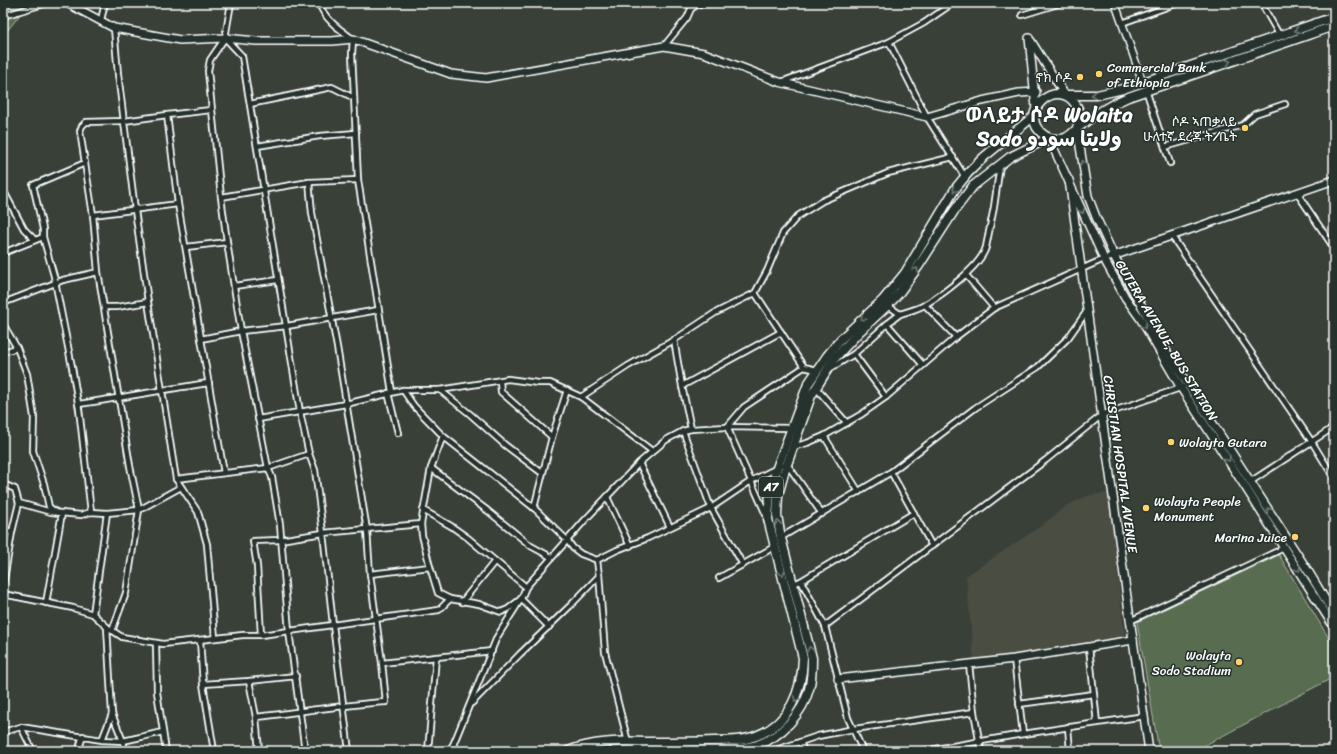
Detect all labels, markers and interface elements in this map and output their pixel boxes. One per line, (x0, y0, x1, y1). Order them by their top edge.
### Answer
one-way arrow (1294, 25, 1301, 34)
place label: Commercial Bank of Ethiopia (1107, 56, 1206, 94)
one-way arrow (1224, 59, 1231, 67)
place label: ኖክ ሶዶ (1035, 66, 1072, 89)
marker: Commercial Bank of Ethiopia (1094, 69, 1104, 79)
marker: ኖክ ሶዶ (1075, 72, 1085, 82)
one-way arrow (1091, 91, 1097, 99)
district label: ወላይታ ሶዶ Wolaita Sodo ولايتا سودو (965, 96, 1133, 158)
place label: ሶዶ ኣጠቃላይ ሁለተኛ ደረጃ ት/ቤት (1143, 110, 1237, 148)
marker: ሶዶ ኣጠቃላይ ሁለተኛ ደረጃ ት/ቤት (1240, 123, 1250, 133)
one-way arrow (1079, 160, 1088, 166)
one-way arrow (952, 186, 960, 193)
one-way arrow (1078, 208, 1086, 215)
street label: GUTERA AVENUE, BUS STATION (1109, 255, 1224, 426)
one-way arrow (911, 267, 919, 274)
one-way arrow (861, 313, 868, 320)
one-way arrow (1139, 322, 1146, 329)
street label: CHRISTIAN HOSPITAL AVENUE (1097, 374, 1144, 555)
place label: Wolayta Gutara (1179, 431, 1267, 454)
marker: Wolayta Gutara (1166, 437, 1176, 447)
one-way arrow (1223, 455, 1230, 462)
road number: A7 (759, 477, 783, 497)
place label: Wolayta People Monument (1154, 490, 1241, 528)
marker: Wolayta People Monument (1141, 503, 1151, 513)
one-way arrow (1266, 507, 1273, 514)
one-way arrow (775, 520, 783, 526)
place label: Marina Juice (1215, 526, 1287, 549)
marker: Marina Juice (1290, 532, 1300, 542)
one-way arrow (1293, 565, 1301, 572)
one-way arrow (777, 569, 786, 576)
place label: Wolayta Sodo Stadium (1152, 644, 1231, 682)
one-way arrow (807, 646, 815, 652)
marker: Wolayta Sodo Stadium (1234, 657, 1244, 667)
one-way arrow (792, 695, 800, 702)

